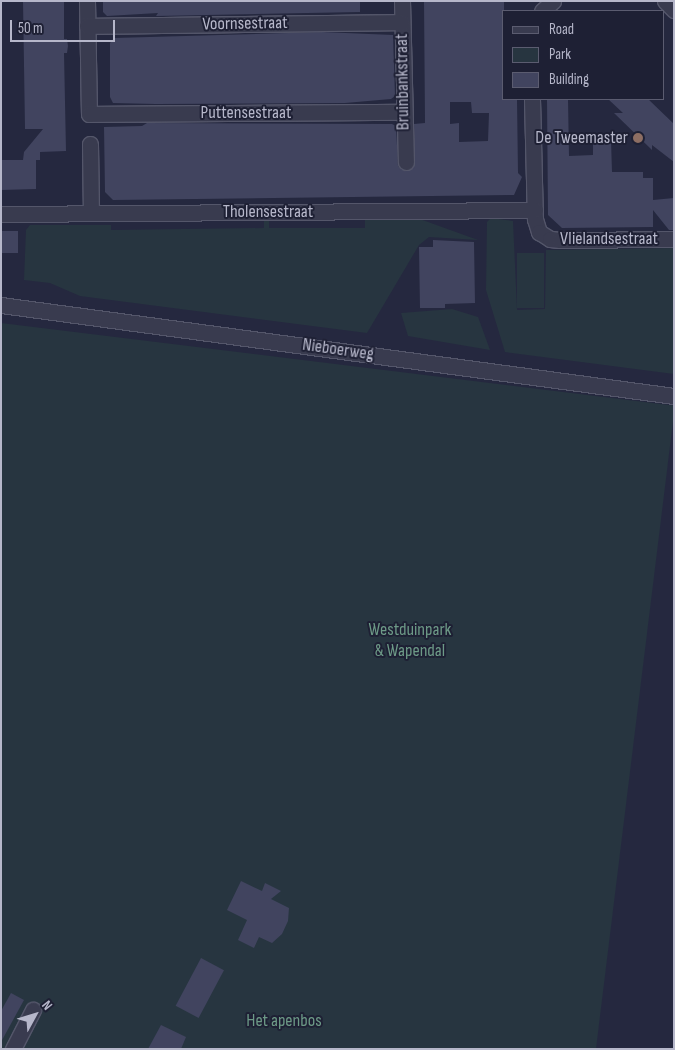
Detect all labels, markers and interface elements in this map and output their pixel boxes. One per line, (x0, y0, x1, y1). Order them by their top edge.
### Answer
scale bar (12, 10, 118, 42)
legend (502, 10, 665, 100)
street label: Voornsestraat (202, 12, 288, 36)
text: 50 m (18, 19, 43, 38)
text: Road (549, 20, 574, 39)
street label: Bruinbankstraat (391, 33, 415, 131)
text: Park (549, 45, 571, 64)
text: Building (549, 70, 589, 89)
street label: Puttensestraat (201, 102, 291, 124)
place label: De Tweemaster (535, 127, 628, 149)
marker: De Tweemaster (632, 132, 644, 144)
street label: Tholensestraat (223, 201, 313, 223)
street label: Vlielandsestraat (560, 228, 658, 250)
street label: Nieboerweg (301, 334, 375, 366)
park label: Westduinpark & Wapendal (369, 620, 451, 662)
north arrow (10, 990, 60, 1040)
text: N (38, 997, 56, 1013)
park label: Het apenbos (246, 1010, 322, 1032)

